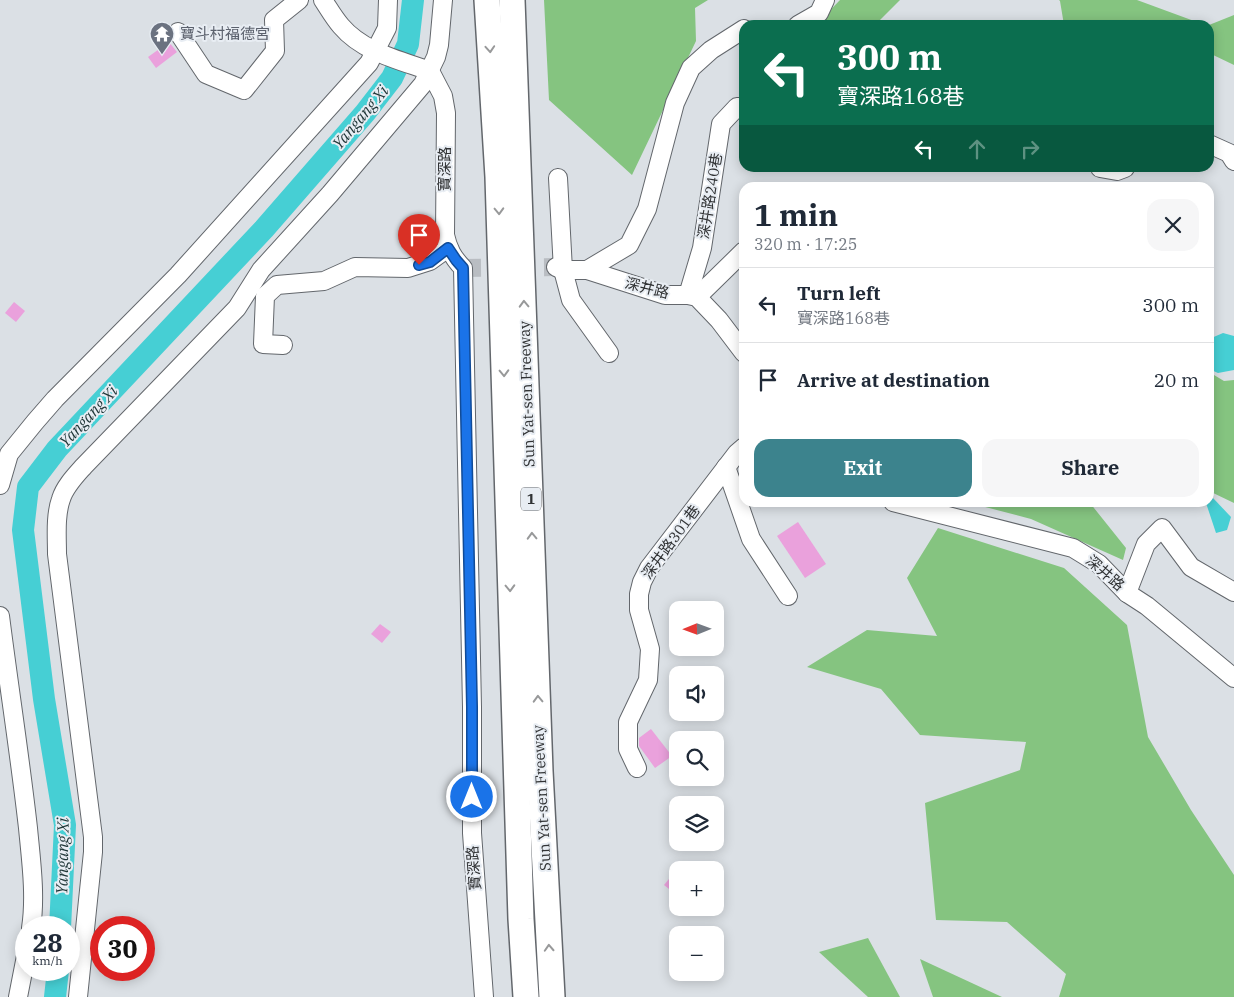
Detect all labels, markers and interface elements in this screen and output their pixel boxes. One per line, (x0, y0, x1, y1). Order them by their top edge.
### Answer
temple icon: 寶斗村福德宮 (149, 21, 175, 55)
place label: 寶斗村福德宮 (180, 24, 270, 43)
text: 300 m (837, 34, 942, 80)
icon: left (754, 40, 819, 105)
one-way arrow (485, 45, 496, 53)
water label: Yangang Xi (328, 81, 392, 153)
text: 寶深路168巷 (837, 81, 965, 110)
icon: left (910, 135, 938, 163)
icon: ahead (963, 135, 991, 163)
icon: right (1016, 135, 1044, 163)
street label: 寶深路 (435, 146, 454, 192)
street label: 深井路240巷 (693, 151, 726, 240)
text: 1 min (754, 195, 838, 234)
button: close (1147, 199, 1199, 251)
one-way arrow (494, 208, 504, 215)
pin (398, 214, 440, 265)
icon: arrive (405, 221, 433, 249)
text: 320 m · 17:25 (754, 234, 857, 254)
street label: 深井路 (623, 273, 671, 302)
text: Turn left (797, 281, 880, 305)
icon: left (754, 291, 782, 319)
text: 300 m (1142, 293, 1199, 317)
one-way arrow (519, 300, 529, 308)
text: 寶深路168巷 (797, 308, 890, 328)
street label: Sun Yat-sen Freeway (514, 321, 539, 467)
icon: arrive (754, 366, 782, 394)
text: Arrive at destination (797, 368, 990, 392)
text: 20 m (1154, 368, 1199, 392)
one-way arrow (499, 370, 509, 378)
water label: Yangang Xi (55, 381, 122, 451)
button: Exit (754, 439, 972, 497)
button: Share (982, 439, 1199, 497)
road number: 1 (521, 488, 541, 510)
street label: 深井路301巷 (637, 501, 704, 582)
one-way arrow (527, 532, 538, 540)
street label: 深井路 (1082, 551, 1129, 595)
one-way arrow (505, 584, 516, 592)
north arrow (669, 601, 724, 656)
map controls (669, 601, 724, 981)
button: sound (669, 666, 724, 721)
one-way arrow (533, 694, 543, 702)
street label: Sun Yat-sen Freeway (528, 724, 555, 872)
button: search (669, 731, 724, 786)
position arrow (445, 770, 497, 822)
button: layers (669, 796, 724, 851)
water label: Yangang Xi (51, 817, 73, 895)
street label: 寶深路 (462, 845, 485, 891)
button: + (669, 861, 724, 916)
speed limit sign: 30 (90, 916, 155, 981)
text: 28 (32, 926, 63, 959)
button: − (669, 926, 724, 981)
one-way arrow (544, 944, 555, 952)
text: km/h (32, 953, 63, 968)

